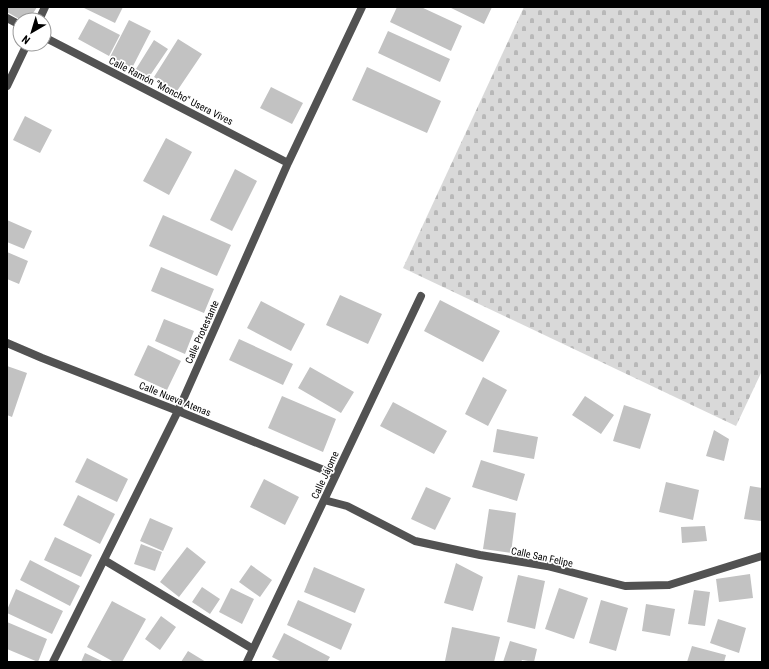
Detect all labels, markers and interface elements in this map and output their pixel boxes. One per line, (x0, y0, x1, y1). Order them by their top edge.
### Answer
north arrow (12, 12, 52, 52)
text: N (19, 32, 33, 47)
street label: Calle Ramón "Moncho" Usera Vives (107, 55, 235, 127)
street label: Calle Protestante (183, 298, 221, 365)
street label: Calle Nueva Atenas (137, 380, 213, 419)
street label: Calle Jájome (309, 449, 341, 500)
street label: Calle San Felipe (510, 545, 574, 569)

